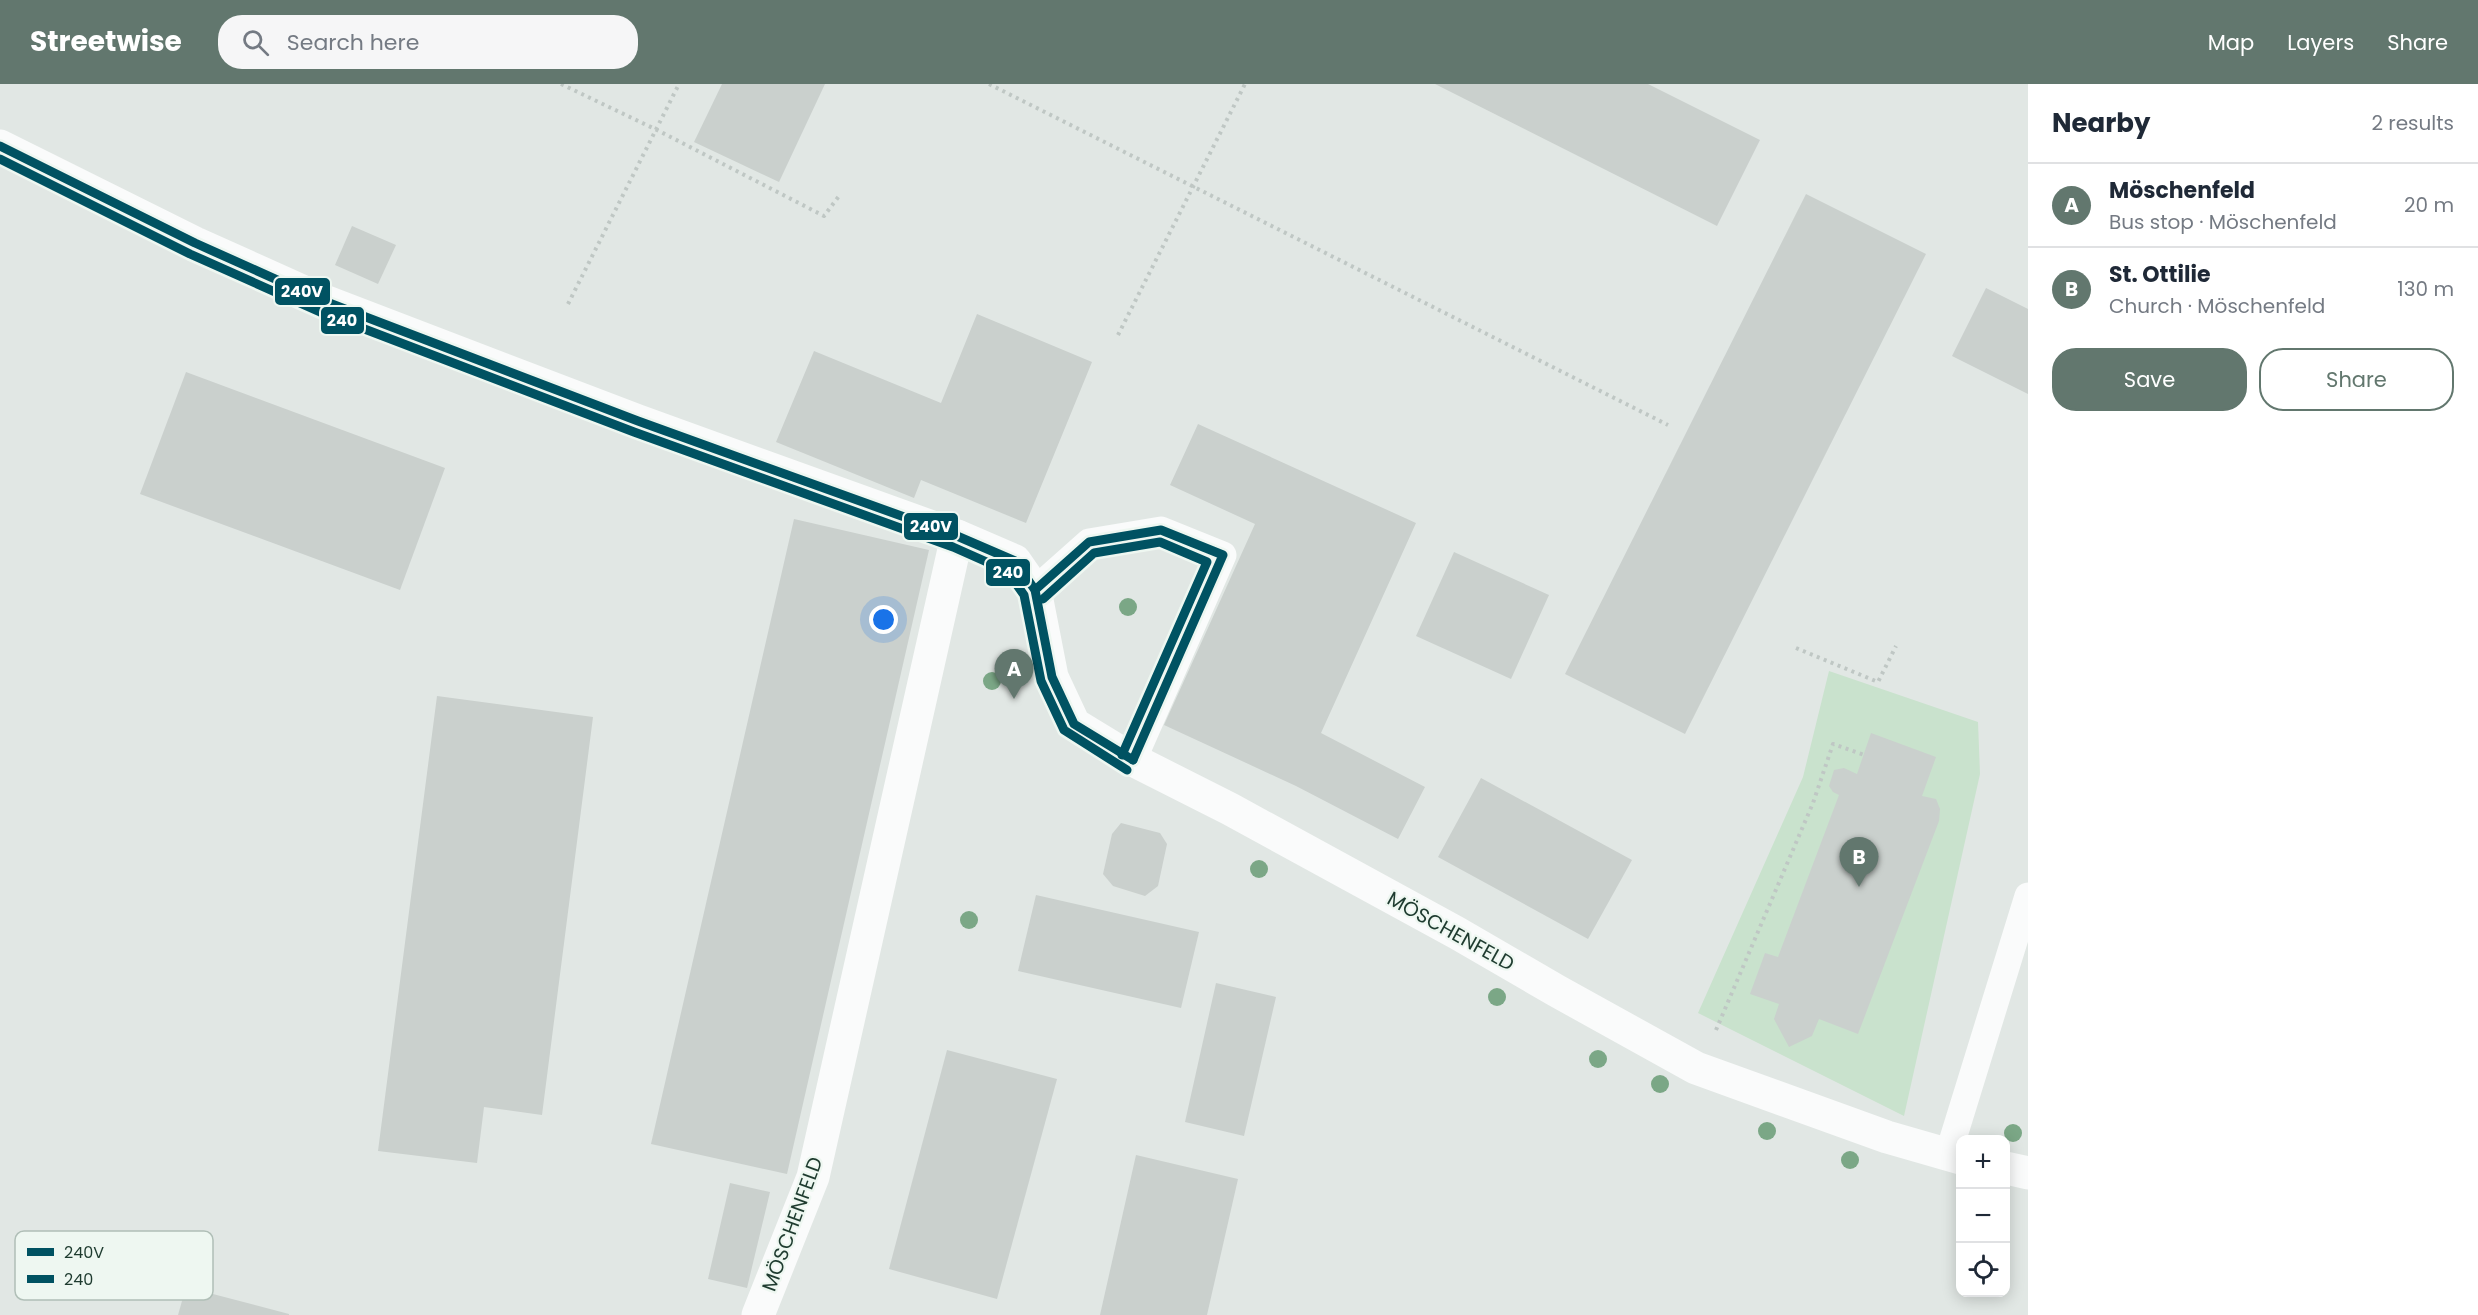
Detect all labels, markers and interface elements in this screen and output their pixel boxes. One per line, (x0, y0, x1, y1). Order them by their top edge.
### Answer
search box (218, 15, 638, 69)
text: Streetwise (30, 22, 182, 61)
icon: search (239, 26, 272, 59)
text: Search here (287, 27, 419, 58)
text: Map (2208, 28, 2254, 57)
text: Layers (2287, 28, 2354, 57)
text: Share (2387, 28, 2448, 57)
text: Nearby (2052, 105, 2150, 141)
text: 2 results (2371, 109, 2454, 137)
text: Möschenfeld (2109, 175, 2255, 206)
text: A (2064, 191, 2079, 219)
text: 20 m (2404, 191, 2454, 219)
text: Bus stop · Möschenfeld (2109, 208, 2337, 236)
text: St. Ottilie (2109, 259, 2211, 290)
text: B (2065, 275, 2078, 303)
text: 130 m (2397, 275, 2454, 303)
line badge: 240V (274, 277, 331, 306)
text: 240V (281, 280, 323, 303)
text: Church · Möschenfeld (2109, 292, 2325, 320)
line badge: 240 (320, 306, 365, 335)
text: 240 (327, 309, 357, 332)
button: Save (2052, 348, 2247, 411)
button: Share (2259, 348, 2454, 411)
line badge: 240V (903, 512, 959, 541)
text: 240V (910, 515, 952, 538)
line badge: 240 (985, 558, 1031, 587)
text: 240 (993, 561, 1023, 584)
your location (869, 605, 898, 634)
pin: A (994, 650, 1034, 699)
pin: B (1840, 838, 1878, 887)
street label: MÖSCHENFELD (1382, 884, 1520, 978)
map controls (1956, 1135, 2010, 1297)
button: + (1956, 1135, 2010, 1189)
street label: MÖSCHENFELD (755, 1153, 829, 1295)
button: − (1956, 1189, 2010, 1243)
legend (15, 1231, 213, 1300)
text: 240V (64, 1241, 104, 1264)
button: locate (1956, 1243, 2010, 1297)
text: 240 (64, 1268, 93, 1291)

